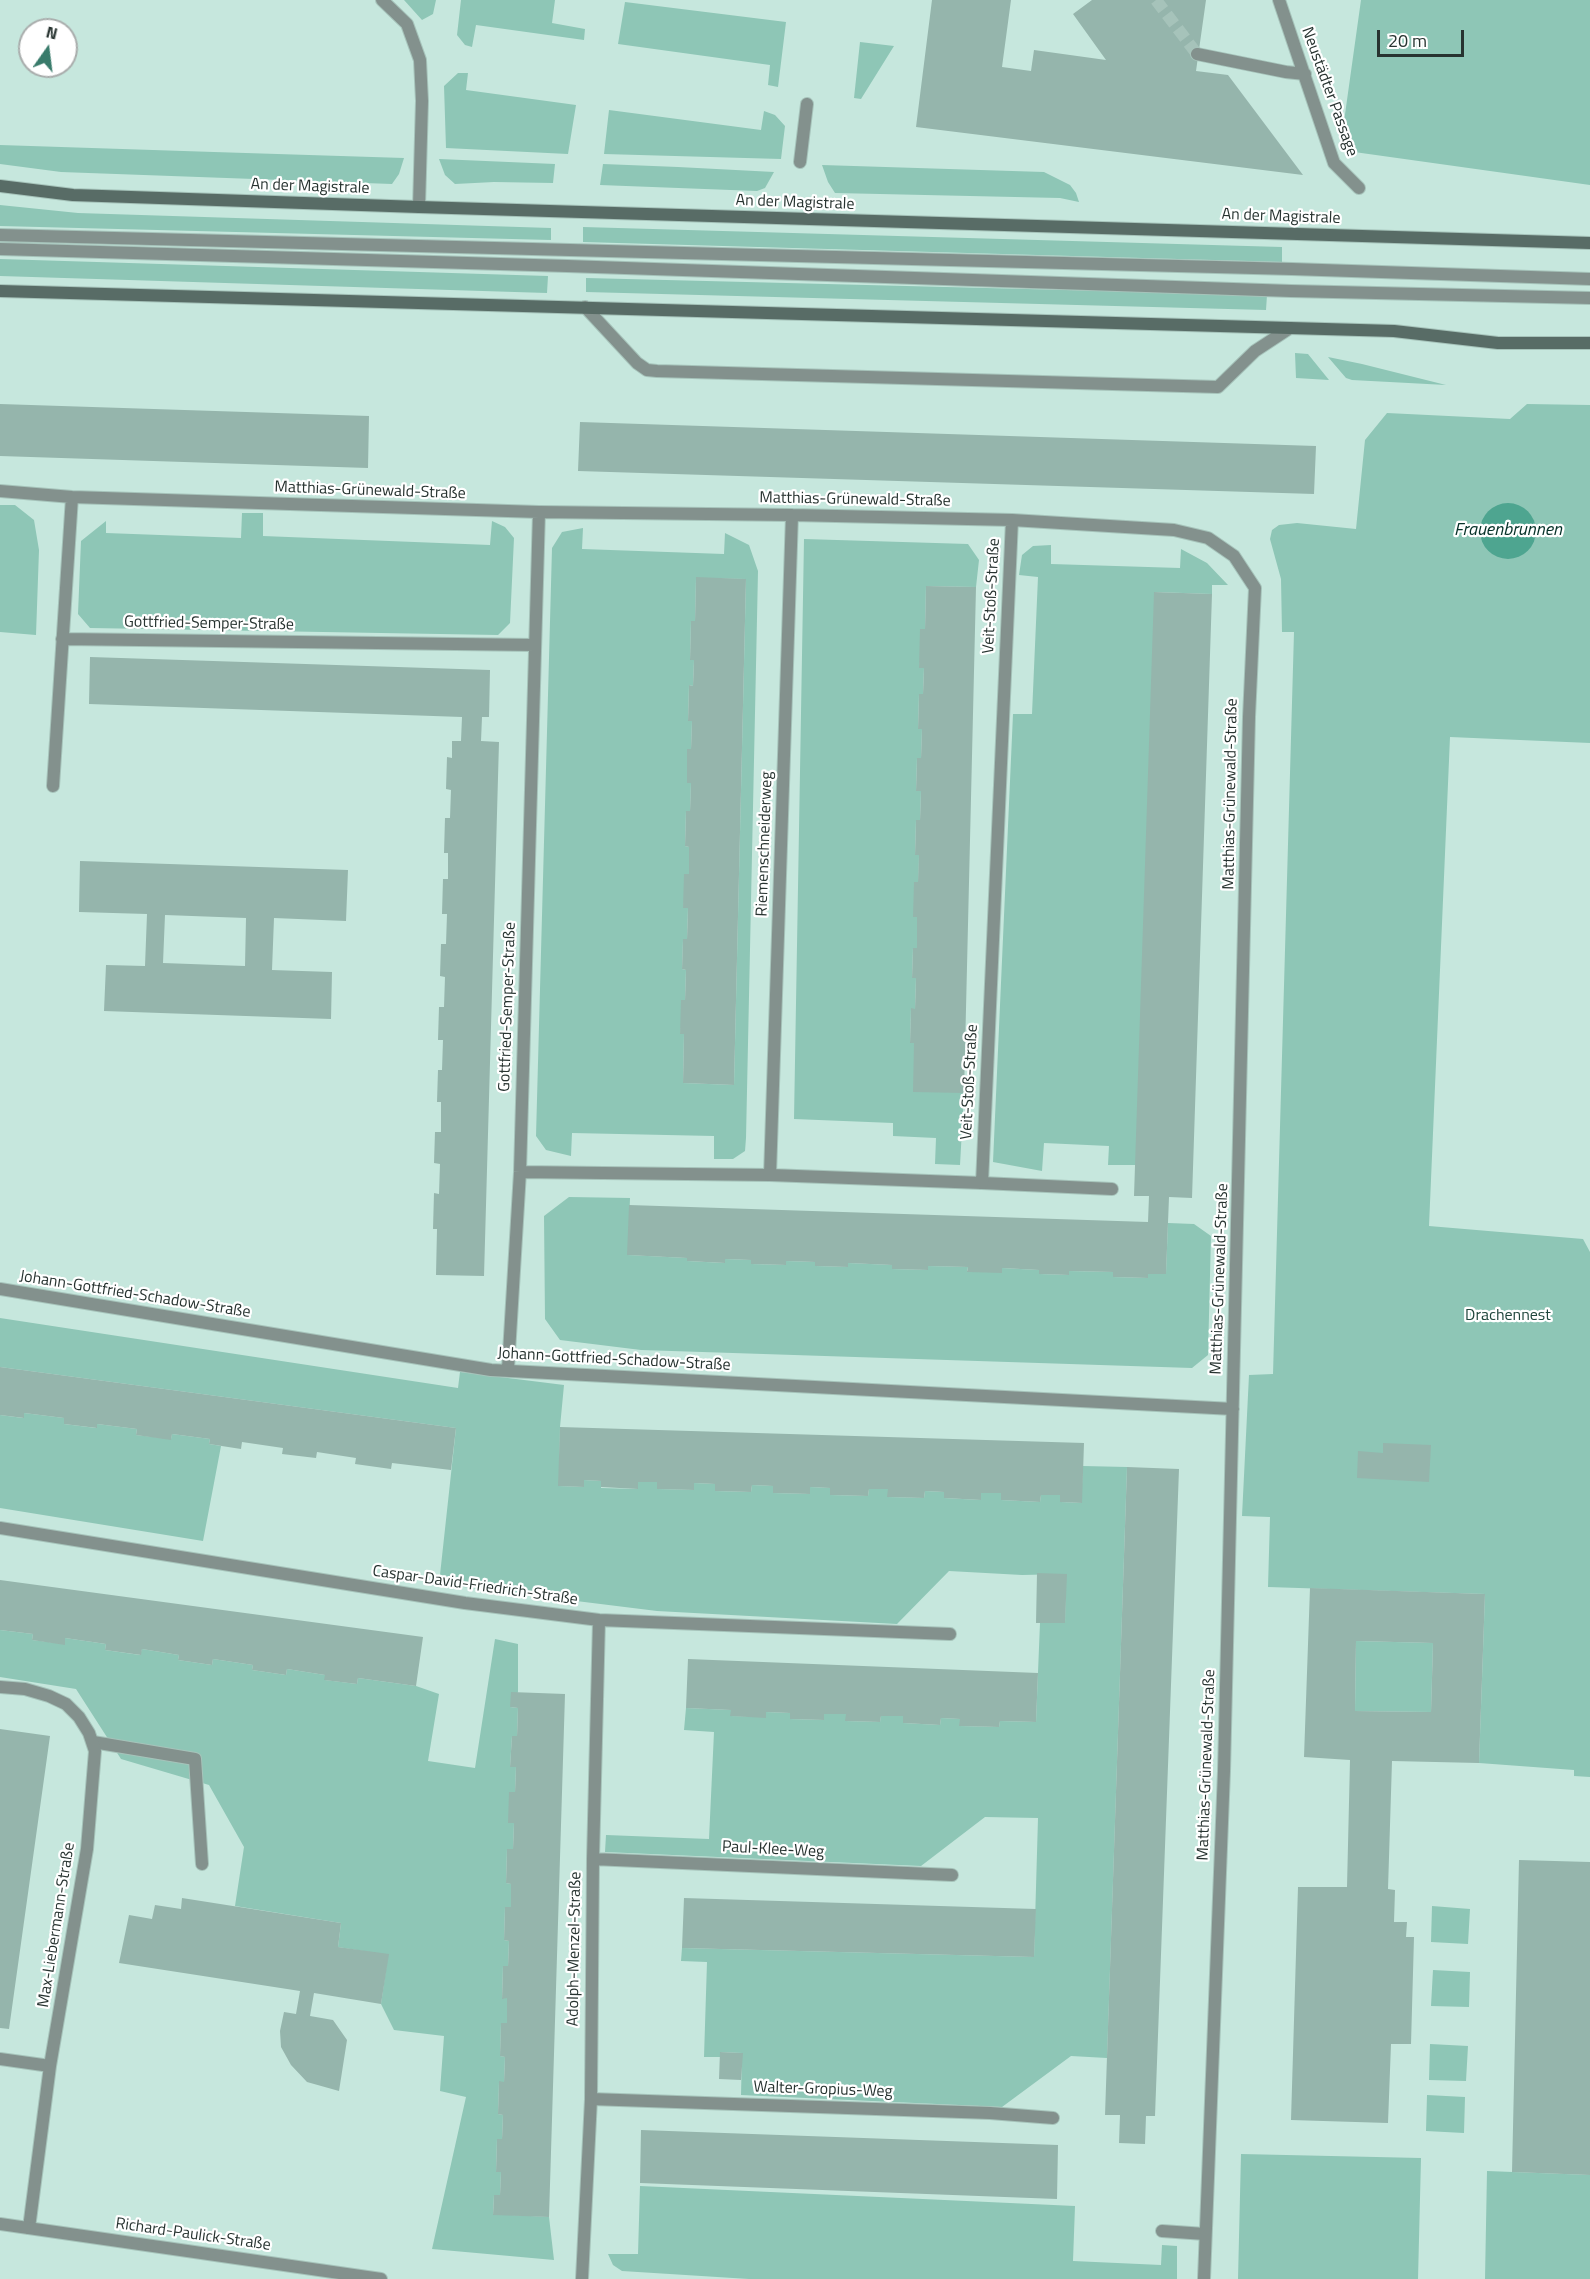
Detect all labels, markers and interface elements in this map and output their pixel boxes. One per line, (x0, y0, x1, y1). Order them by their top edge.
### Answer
north arrow (18, 18, 78, 78)
scale bar (1380, 18, 1467, 56)
text: N (44, 19, 60, 45)
street label: Neustädter Passage (1297, 25, 1361, 159)
text: 20 m (1388, 27, 1427, 54)
street label: An der Magistrale (250, 175, 370, 199)
street label: An der Magistrale (735, 191, 855, 215)
street label: An der Magistrale (1221, 205, 1341, 229)
street label: Matthias-Grünewald-Straße (274, 478, 466, 504)
street label: Matthias-Grünewald-Straße (759, 489, 951, 511)
water label: Frauenbrunnen (1454, 520, 1562, 542)
street label: Veit-Stoß-Straße (979, 538, 1005, 654)
street label: Gottfried-Semper-Straße (124, 613, 294, 635)
street label: Matthias-Grünewald-Straße (1220, 698, 1242, 890)
street label: Riemenschneiderweg (753, 771, 777, 917)
street label: Gottfried-Semper-Straße (495, 922, 521, 1092)
street label: Veit-Stoß-Straße (957, 1024, 983, 1140)
street label: Matthias-Grünewald-Straße (1207, 1183, 1233, 1375)
street label: Johann-Gottfried-Schadow-Straße (18, 1267, 252, 1323)
park label: Drachennest (1465, 1306, 1551, 1326)
street label: Johann-Gottfried-Schadow-Straße (497, 1344, 731, 1376)
street label: Caspar-David-Friedrich-Straße (371, 1562, 579, 1610)
street label: Matthias-Grünewald-Straße (1194, 1669, 1220, 1861)
street label: Paul-Klee-Weg (721, 1838, 825, 1862)
street label: Max-Liebermann-Straße (34, 1841, 80, 2009)
street label: Adolph-Menzel-Straße (564, 1872, 586, 2026)
street label: Walter-Gropius-Weg (753, 2078, 893, 2102)
street label: Richard-Paulick-Straße (114, 2215, 272, 2255)

